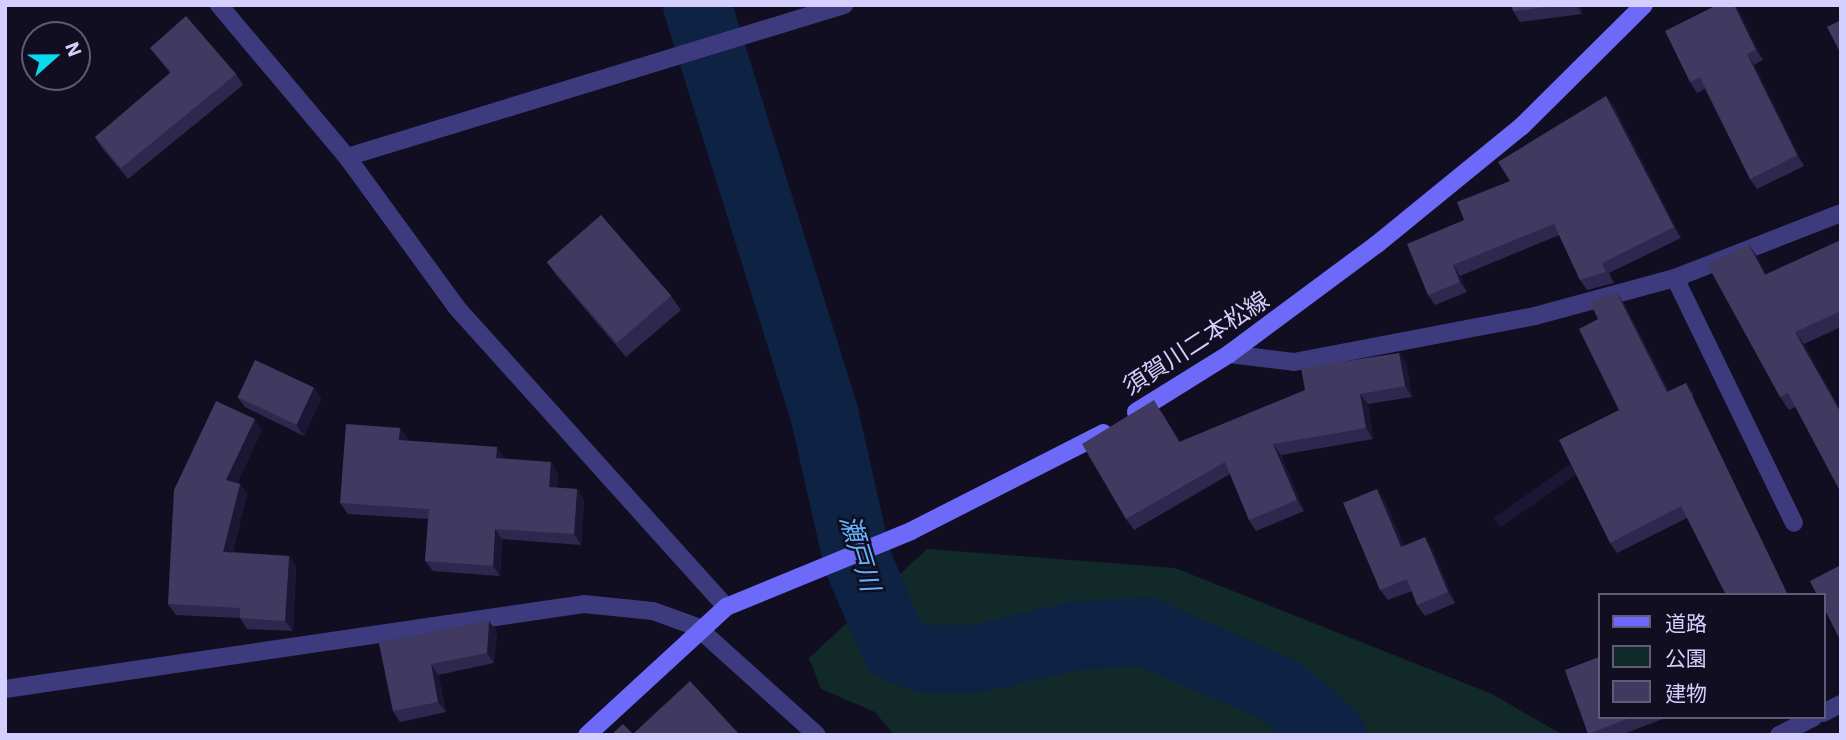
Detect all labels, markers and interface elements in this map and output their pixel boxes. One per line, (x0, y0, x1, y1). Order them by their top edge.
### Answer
north arrow (21, 21, 91, 91)
text: N (60, 38, 87, 60)
street label: 須賀川二本松線 (1118, 285, 1274, 401)
water label: 瀬戸川 (834, 511, 886, 595)
legend (1598, 593, 1825, 719)
text: 道路 (1665, 609, 1707, 637)
text: 公園 (1665, 644, 1707, 672)
text: 建物 (1665, 679, 1707, 707)

